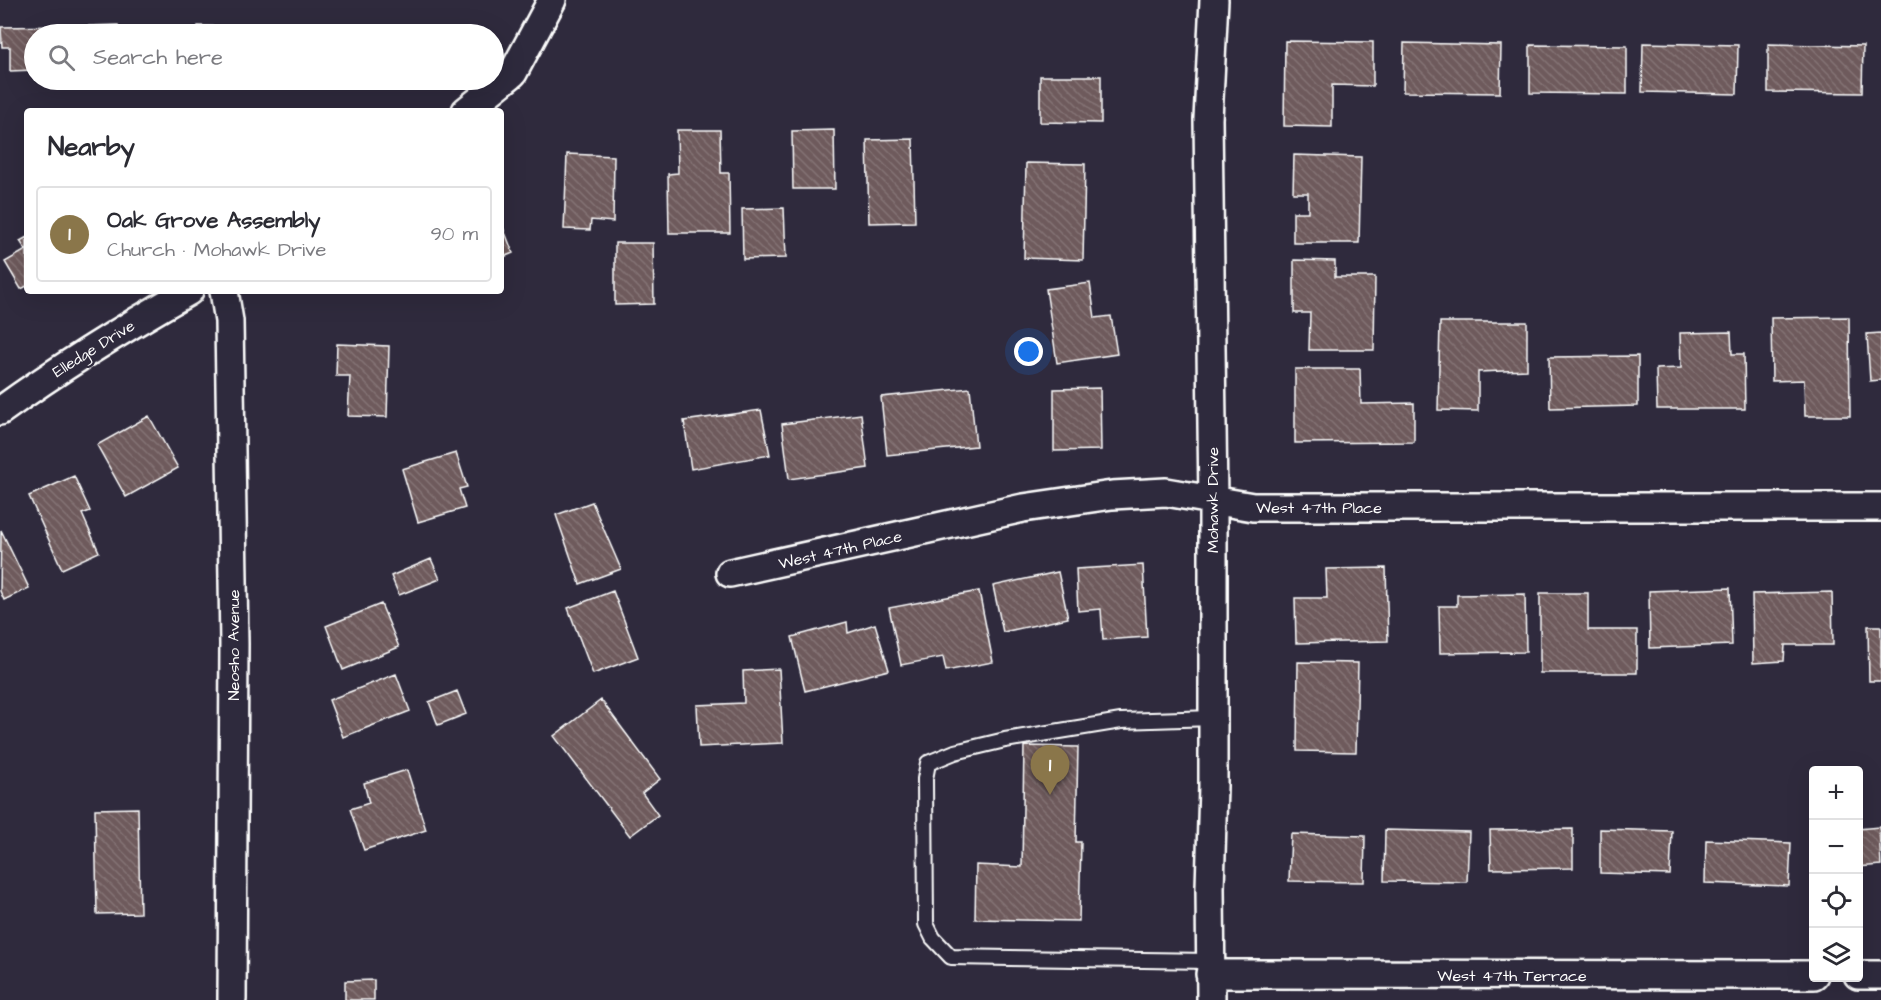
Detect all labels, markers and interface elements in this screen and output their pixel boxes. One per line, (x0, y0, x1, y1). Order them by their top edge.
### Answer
search box (24, 24, 504, 90)
icon: search (45, 41, 78, 74)
text: Search here (93, 42, 223, 73)
text: Nearby (48, 129, 135, 165)
text: Oak Grove Assembly (107, 205, 320, 236)
text: 1 (68, 220, 71, 248)
text: 90 m (430, 220, 478, 248)
text: Church · Mohawk Drive (107, 236, 326, 264)
street label: Elledge Drive (48, 315, 140, 384)
your location (1014, 337, 1043, 366)
street label: Mohawk Drive (1202, 447, 1224, 553)
street label: West 47th Place (1256, 497, 1382, 519)
street label: West 47th Place (776, 525, 904, 575)
street label: Neosho Avenue (223, 589, 245, 701)
pin: 1 (1030, 746, 1070, 795)
map controls (1809, 766, 1863, 982)
button: + (1809, 766, 1863, 820)
button: − (1809, 820, 1863, 874)
button: locate (1809, 874, 1863, 928)
button: layers (1809, 928, 1863, 982)
street label: West 47th Terrace (1437, 965, 1587, 987)

